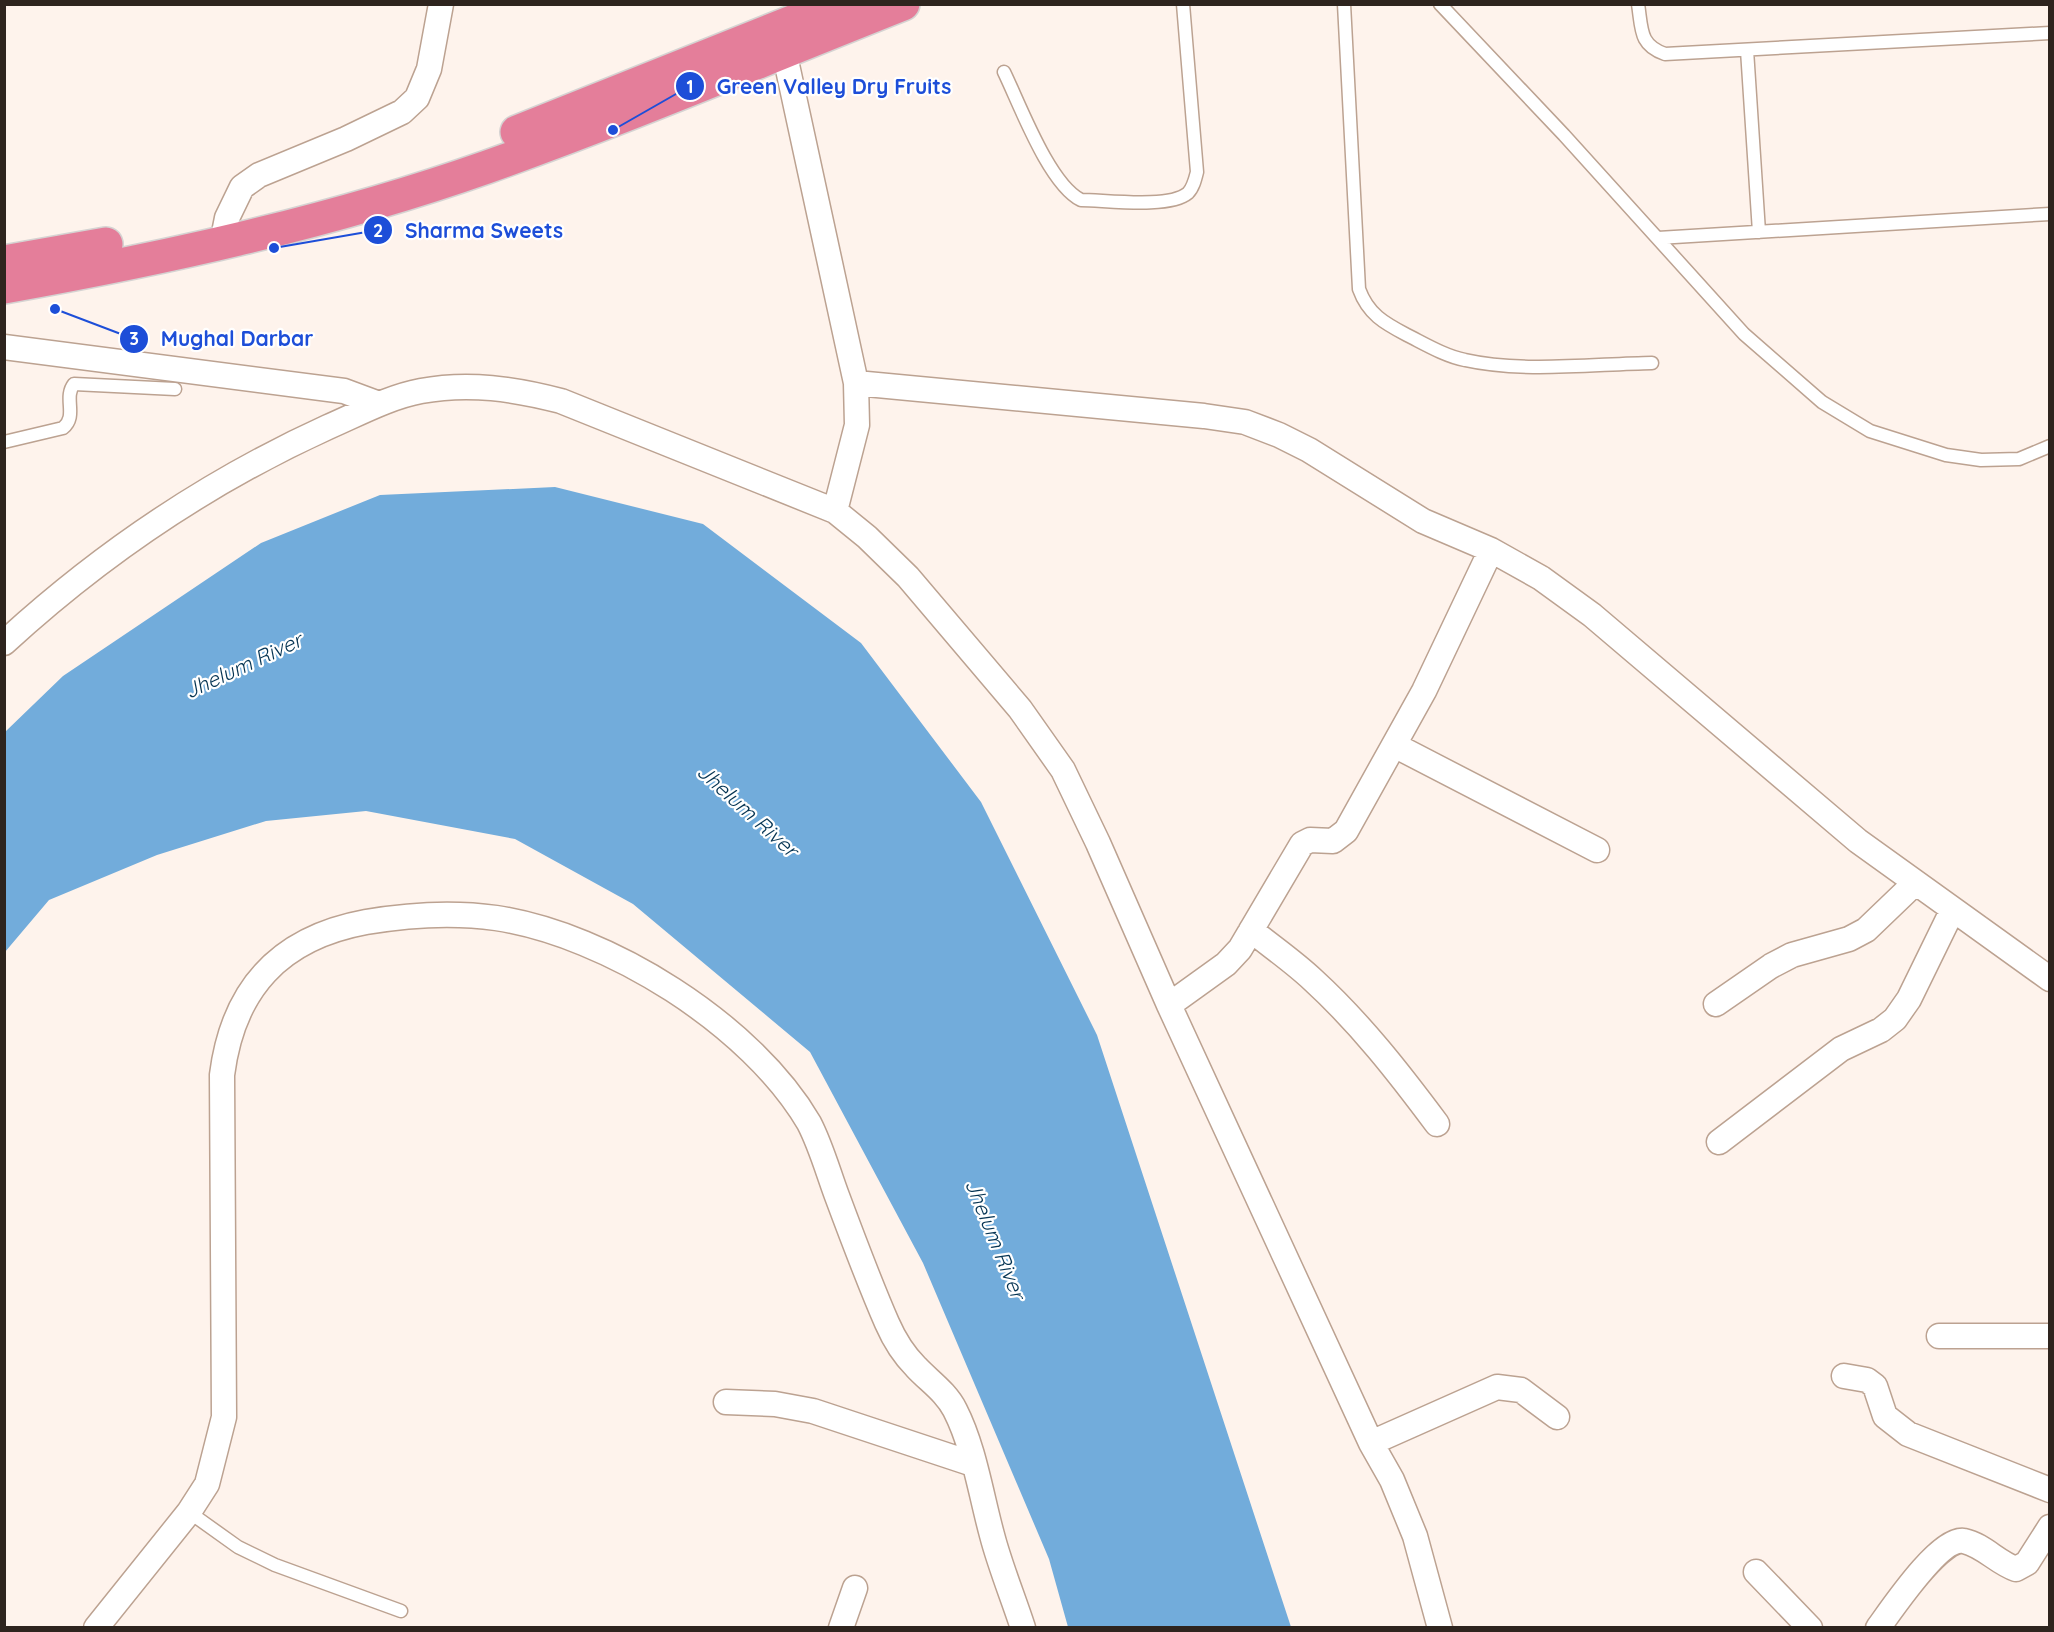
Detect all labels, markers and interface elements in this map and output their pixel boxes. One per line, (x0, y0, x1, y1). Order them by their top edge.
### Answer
callout: Green Valley Dry Fruits (675, 67, 964, 106)
text: Green Valley Dry Fruits (717, 73, 951, 99)
text: 1 (686, 75, 694, 98)
callout: Sharma Sweets (363, 211, 575, 250)
text: Sharma Sweets (405, 217, 563, 243)
text: 2 (373, 219, 383, 242)
callout: Mughal Darbar (119, 319, 325, 358)
text: Mughal Darbar (161, 325, 313, 351)
text: 3 (129, 327, 139, 350)
water label: Jhelum River (180, 625, 309, 704)
water label: Jhelum River (692, 758, 806, 864)
water label: Jhelum River (960, 1175, 1033, 1305)

